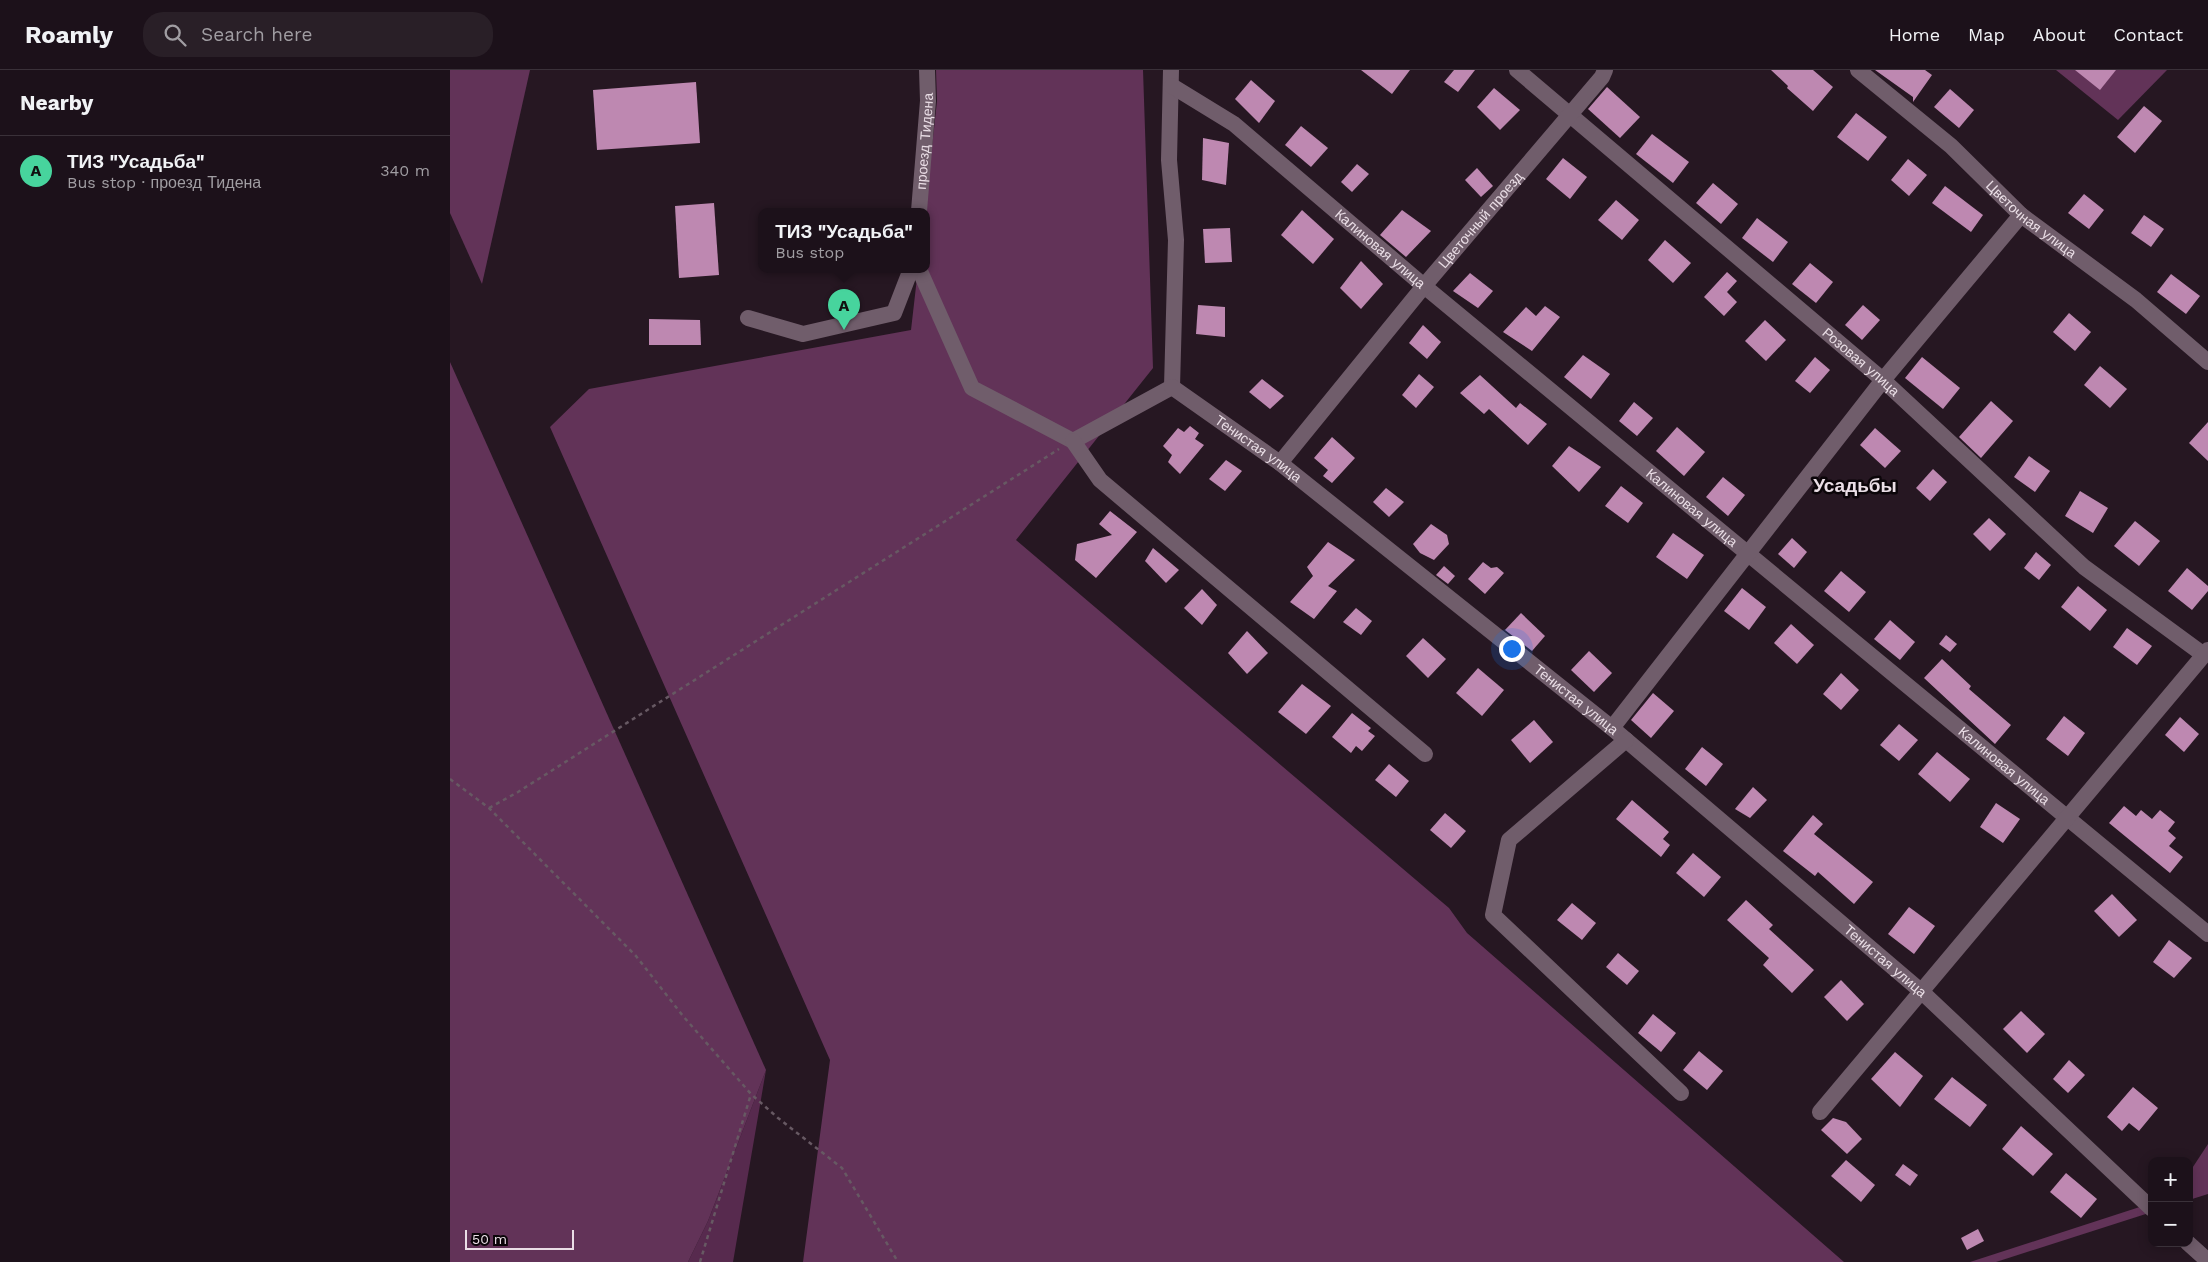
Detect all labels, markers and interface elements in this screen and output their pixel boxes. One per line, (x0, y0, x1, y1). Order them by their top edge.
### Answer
search box (143, 12, 493, 57)
text: Roamly (25, 21, 113, 49)
icon: search (161, 21, 189, 49)
text: Search here (201, 23, 312, 46)
text: Home (1889, 24, 1940, 45)
text: Map (1968, 24, 2005, 45)
text: About (2033, 24, 2085, 45)
text: Contact (2113, 24, 2183, 45)
text: Nearby (20, 90, 93, 115)
street label: проезд Тидена (913, 92, 936, 190)
text: ТИЗ "Усадьба" (67, 150, 205, 173)
text: A (31, 161, 41, 180)
text: 340 m (380, 161, 430, 180)
street label: Цветочный проезд (1435, 169, 1526, 271)
text: Bus stop · проезд Тидена (67, 173, 261, 192)
street label: Цветочная улица (1983, 177, 2080, 261)
street label: Калиновая улица (1332, 206, 1429, 292)
popup (758, 208, 930, 273)
text: ТИЗ "Усадьба" (775, 220, 913, 243)
text: Bus stop (775, 243, 844, 262)
pin: A (828, 289, 860, 330)
street label: Розовая улица (1819, 324, 1903, 399)
street label: Тенистая улица (1212, 412, 1305, 485)
street label: Калиновая улица (1643, 465, 1741, 550)
district label: Усадьбы (1813, 474, 1897, 497)
your location (1499, 636, 1525, 662)
street label: Тенистая улица (1531, 661, 1622, 738)
street label: Калиновая улица (1955, 723, 2053, 808)
street label: Тенистая улица (1841, 921, 1930, 1000)
map controls (2148, 1157, 2193, 1247)
button: + (2148, 1157, 2193, 1202)
button: − (2148, 1202, 2193, 1247)
scale bar (465, 1227, 574, 1250)
text: 50 m (472, 1231, 507, 1247)

